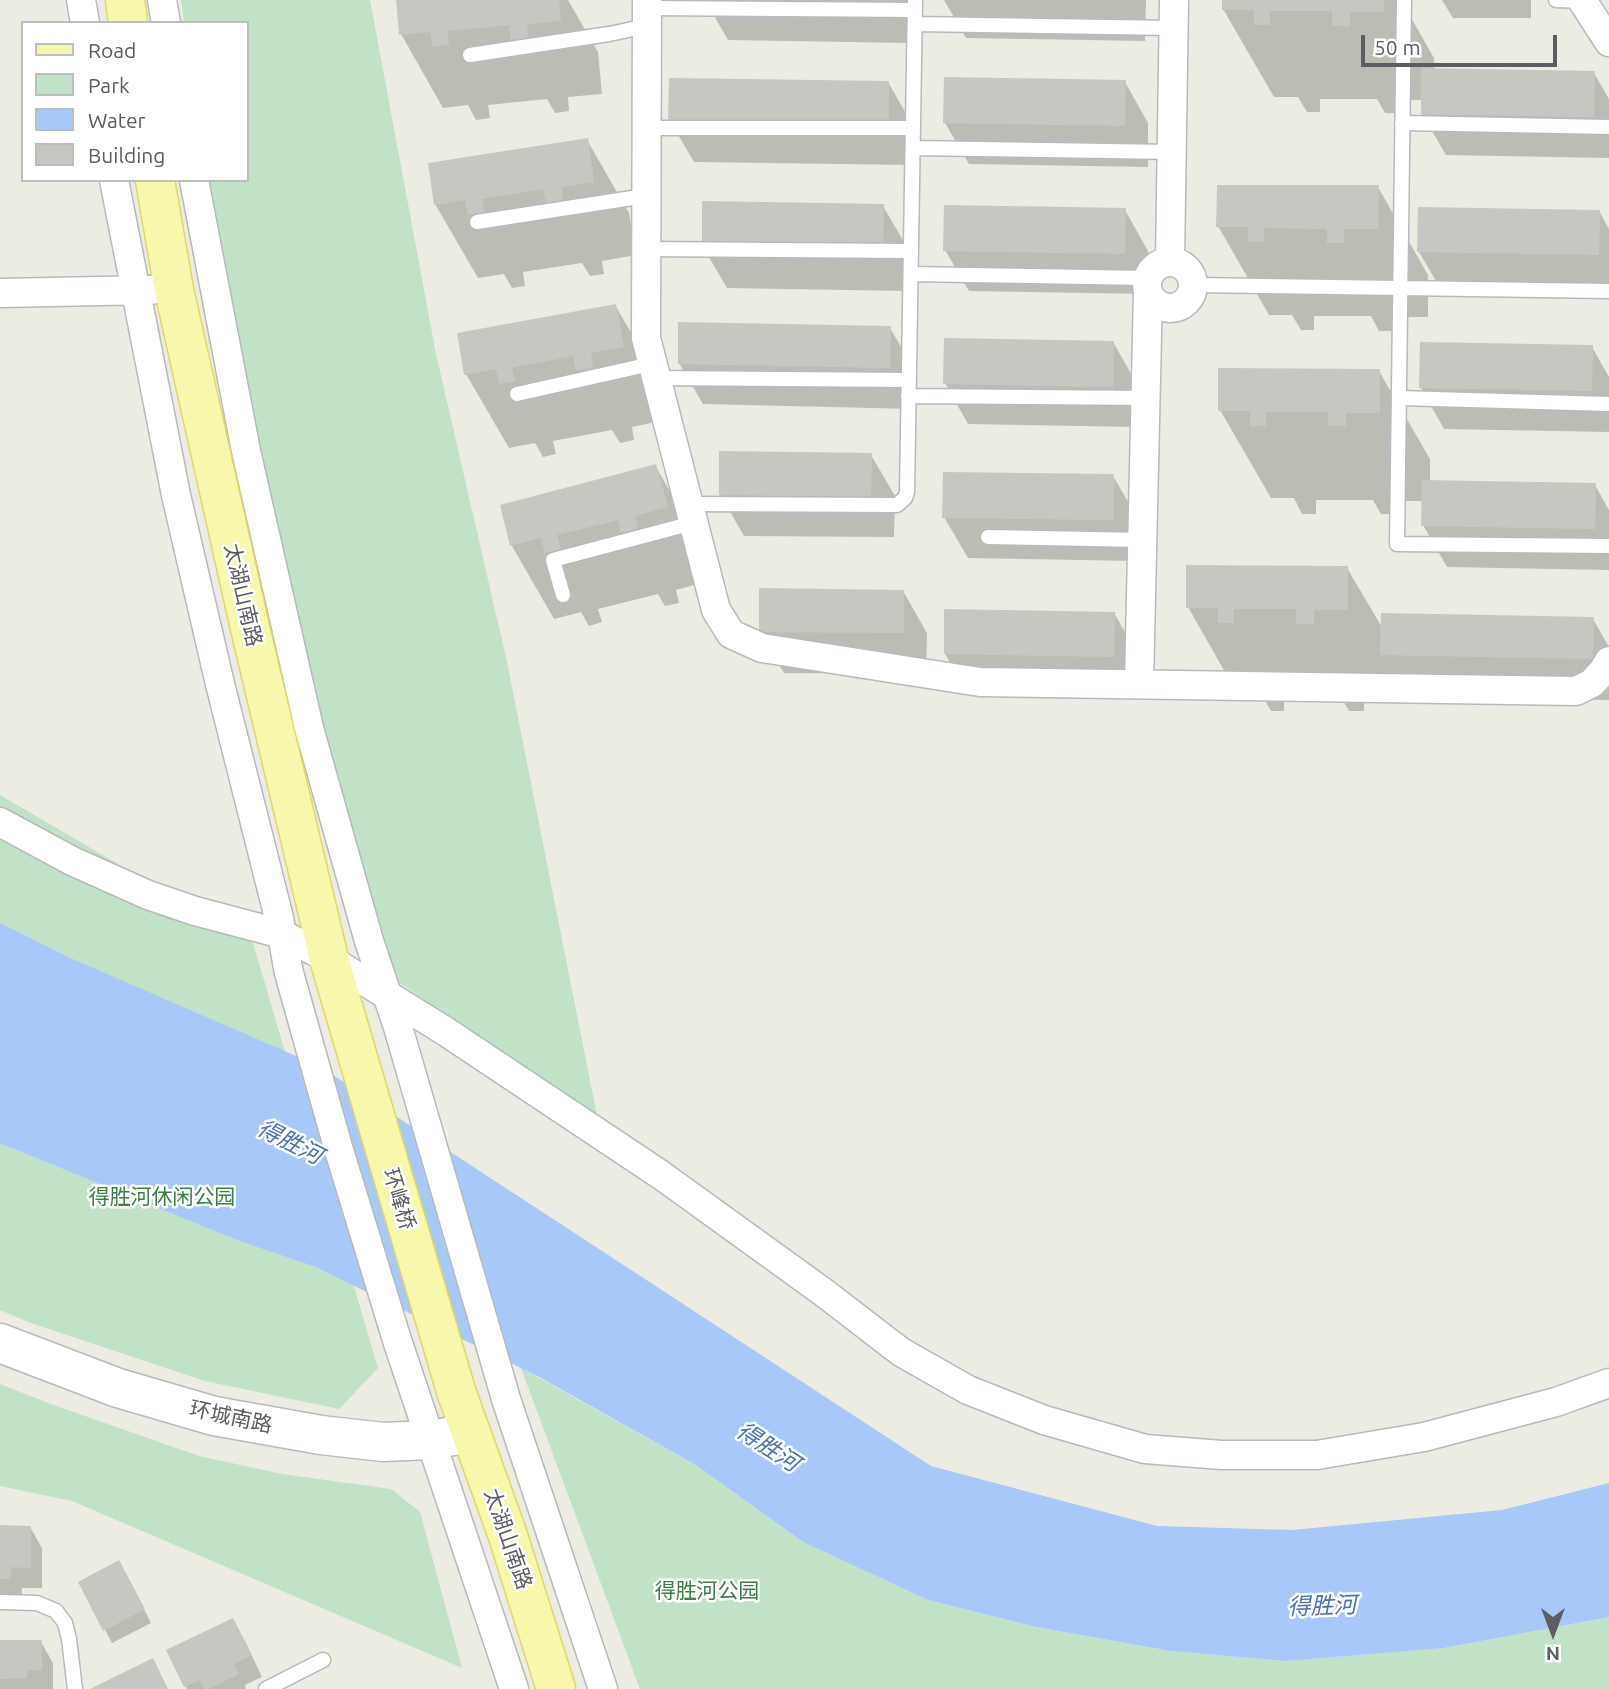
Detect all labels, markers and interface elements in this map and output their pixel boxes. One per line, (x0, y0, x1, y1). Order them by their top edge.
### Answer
legend (21, 21, 248, 182)
scale bar (1364, 21, 1560, 65)
text: 50 m (1374, 35, 1421, 59)
text: Road (88, 38, 136, 62)
text: Park (88, 73, 130, 97)
text: Water (88, 108, 146, 132)
text: Building (88, 143, 165, 167)
street label: 太湖山南路 (219, 541, 267, 649)
water label: 得胜河 (253, 1114, 327, 1170)
street label: 环峰桥 (378, 1165, 420, 1233)
park label: 得胜河休闲公园 (89, 1184, 235, 1210)
street label: 环城南路 (187, 1396, 275, 1438)
water label: 得胜河 (732, 1417, 804, 1477)
street label: 太湖山南路 (479, 1485, 537, 1593)
park label: 得胜河公园 (655, 1578, 759, 1604)
water label: 得胜河 (1287, 1591, 1357, 1621)
north arrow (1518, 1598, 1588, 1668)
text: N (1546, 1643, 1560, 1665)

